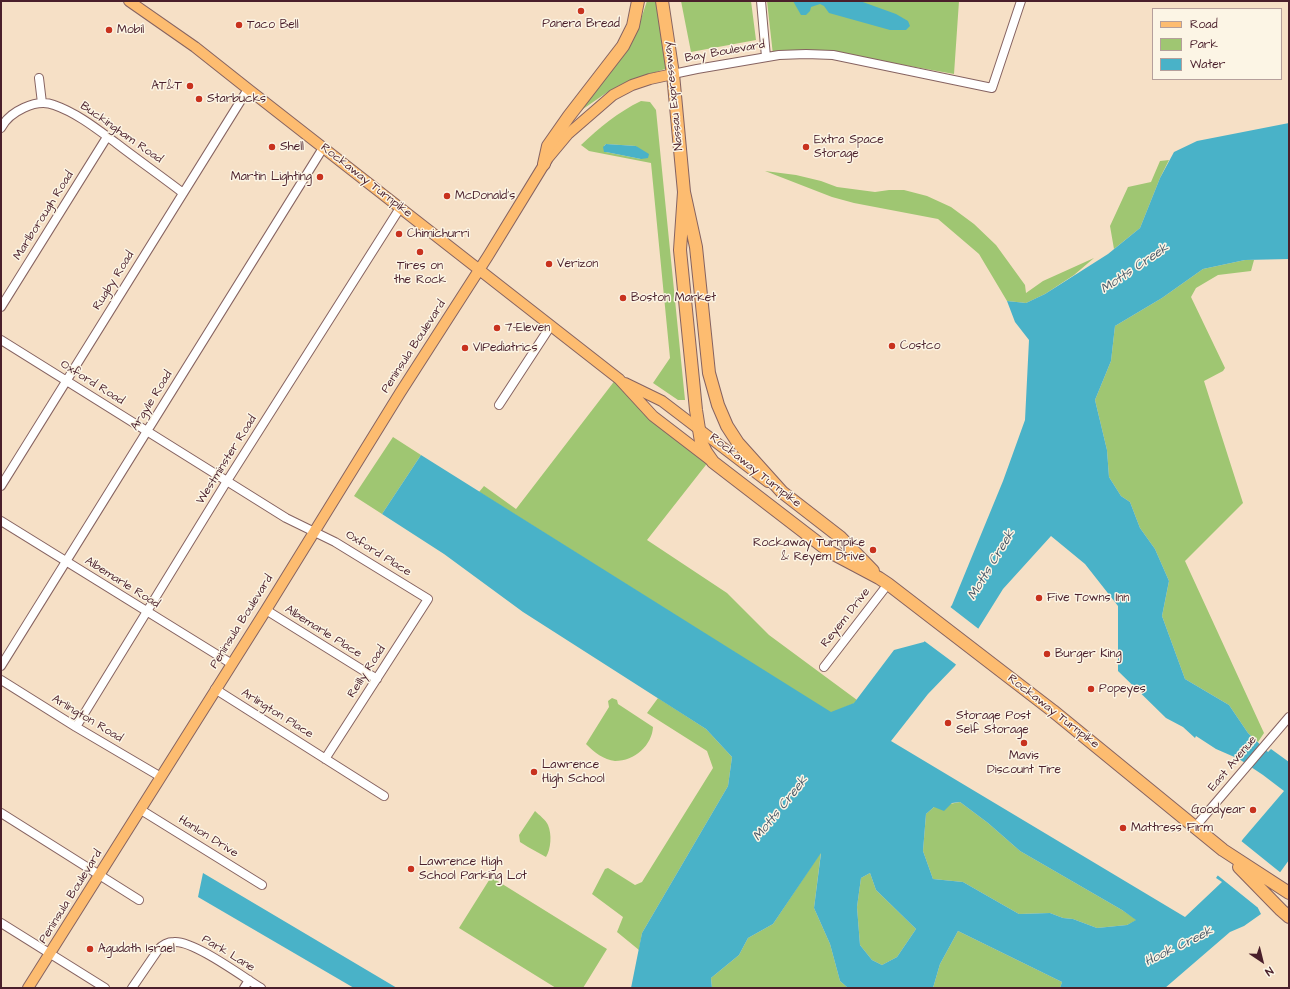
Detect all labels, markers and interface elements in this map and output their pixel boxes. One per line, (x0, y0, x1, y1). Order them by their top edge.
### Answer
marker: Panera Bread (576, 6, 586, 16)
legend (1152, 8, 1282, 80)
text: Road (1190, 16, 1218, 33)
place label: Panera Bread (542, 17, 620, 31)
place label: Taco Bell (247, 18, 299, 32)
marker: Taco Bell (234, 20, 244, 30)
place label: Mobil (117, 23, 144, 37)
marker: Mobil (104, 25, 114, 35)
text: Park (1190, 36, 1218, 53)
street label: Bay Boulevard (684, 38, 766, 66)
street label: Nassau Expressway (661, 41, 687, 151)
text: Water (1190, 56, 1225, 73)
place label: AT&T (151, 79, 182, 93)
marker: AT&T (185, 81, 195, 91)
place label: Starbucks (207, 92, 266, 106)
marker: Starbucks (194, 94, 204, 104)
street label: Buckingham Road (77, 99, 165, 167)
place label: Extra Space Storage (814, 133, 884, 161)
place label: Shell (280, 140, 304, 154)
street label: Rockaway Turnpike (317, 141, 415, 221)
marker: Shell (267, 142, 277, 152)
marker: Extra Space Storage (801, 142, 811, 152)
street label: Marlborough Road (11, 169, 77, 263)
place label: Martin Lighting (231, 170, 312, 184)
marker: Martin Lighting (315, 172, 325, 182)
place label: McDonald's (455, 189, 515, 203)
marker: McDonald's (442, 191, 452, 201)
place label: Chimichurri (407, 227, 469, 241)
marker: Chimichurri (394, 229, 404, 239)
water label: Motts Creek (1098, 241, 1172, 297)
marker: Tires on the Rock (415, 247, 425, 257)
street label: Rugby Road (90, 249, 138, 313)
place label: Verizon (557, 257, 598, 271)
place label: Tires on the Rock (394, 259, 446, 287)
marker: Verizon (544, 259, 554, 269)
place label: Boston Market (631, 291, 716, 305)
marker: Boston Market (618, 293, 628, 303)
street label: Peninsula Boulevard (379, 298, 449, 396)
place label: 7-Eleven (505, 321, 550, 335)
marker: 7-Eleven (492, 323, 502, 333)
place label: Costco (900, 339, 940, 353)
place label: VIPediatrics (473, 341, 537, 355)
marker: Costco (887, 341, 897, 351)
marker: VIPediatrics (460, 343, 470, 353)
street label: Oxford Road (57, 358, 127, 408)
street label: Argyle Road (128, 368, 176, 434)
street label: Westminster Road (194, 413, 260, 507)
street label: Rockaway Turnpike (706, 431, 804, 511)
water label: Motts Creek (965, 527, 1019, 603)
street label: Oxford Place (342, 528, 414, 580)
place label: Rockaway Turnpike & Reyem Drive (753, 536, 865, 564)
marker: Rockaway Turnpike & Reyem Drive (868, 545, 878, 555)
street label: Albemarle Road (82, 554, 162, 612)
street label: Peninsula Boulevard (207, 573, 277, 671)
street label: Reyem Drive (818, 586, 874, 650)
place label: Five Towns Inn (1047, 591, 1129, 605)
marker: Five Towns Inn (1034, 593, 1044, 603)
street label: Albemarle Place (282, 603, 364, 661)
street label: Reilly Road (345, 643, 389, 701)
place label: Burger King (1055, 647, 1122, 661)
marker: Burger King (1042, 649, 1052, 659)
street label: Rockaway Turnpike (1004, 672, 1102, 752)
place label: Popeyes (1099, 682, 1146, 696)
marker: Popeyes (1086, 684, 1096, 694)
street label: Arlington Place (238, 686, 316, 742)
street label: Arlington Road (49, 692, 125, 746)
place label: Storage Post Self Storage (956, 709, 1031, 737)
marker: Storage Post Self Storage (943, 718, 953, 728)
street label: East Avenue (1206, 733, 1260, 795)
marker: Mavis Discount Tire (1019, 738, 1029, 748)
place label: Mavis Discount Tire (987, 749, 1061, 777)
place label: Lawrence High School (542, 758, 605, 786)
marker: Lawrence High School (529, 767, 539, 777)
water label: Motts Creek (750, 773, 812, 845)
place label: Goodyear (1191, 803, 1245, 817)
marker: Goodyear (1248, 805, 1258, 815)
street label: Hanlon Drive (175, 813, 241, 861)
place label: Mattress Firm (1131, 821, 1213, 835)
marker: Mattress Firm (1118, 823, 1128, 833)
street label: Peninsula Boulevard (36, 848, 106, 946)
place label: Lawrence High School Parking Lot (419, 855, 527, 883)
marker: Lawrence High School Parking Lot (406, 864, 416, 874)
water label: Hook Creek (1142, 924, 1216, 970)
street label: Park Lane (199, 933, 257, 975)
north arrow (1242, 941, 1282, 981)
place label: Agudath Israel (98, 942, 175, 956)
marker: Agudath Israel (85, 944, 95, 954)
text: N (1262, 963, 1276, 979)

